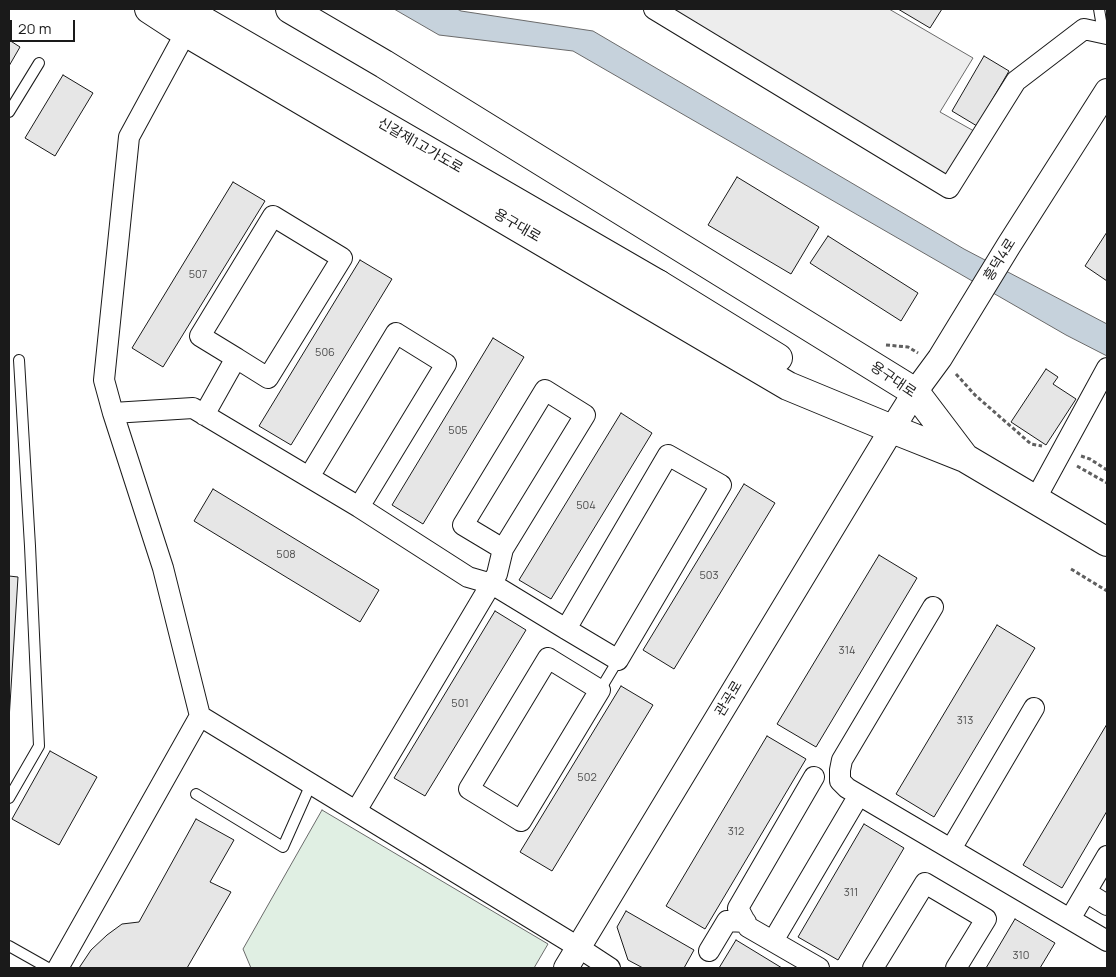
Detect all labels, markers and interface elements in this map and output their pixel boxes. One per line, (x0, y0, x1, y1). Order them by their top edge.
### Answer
scale bar (12, 10, 78, 42)
text: 20 m (18, 18, 51, 39)
street label: 신갈제1고가도로 (374, 115, 466, 177)
street label: 용구대로 (490, 206, 544, 246)
street label: 흥덕4로 (980, 236, 1020, 284)
house number: 507 (189, 268, 207, 282)
house number: 506 (315, 346, 335, 360)
street label: 용구대로 (867, 359, 919, 401)
house number: 505 (448, 424, 468, 438)
house number: 504 (576, 499, 596, 513)
house number: 508 (276, 548, 296, 562)
house number: 503 (699, 569, 719, 583)
house number: 314 (839, 644, 855, 658)
street label: 관곡로 (712, 678, 746, 720)
house number: 501 (451, 697, 469, 711)
house number: 313 (957, 714, 973, 728)
house number: 502 (577, 771, 597, 785)
house number: 312 (728, 825, 744, 839)
house number: 311 (844, 886, 858, 900)
house number: 310 (1012, 949, 1030, 963)

